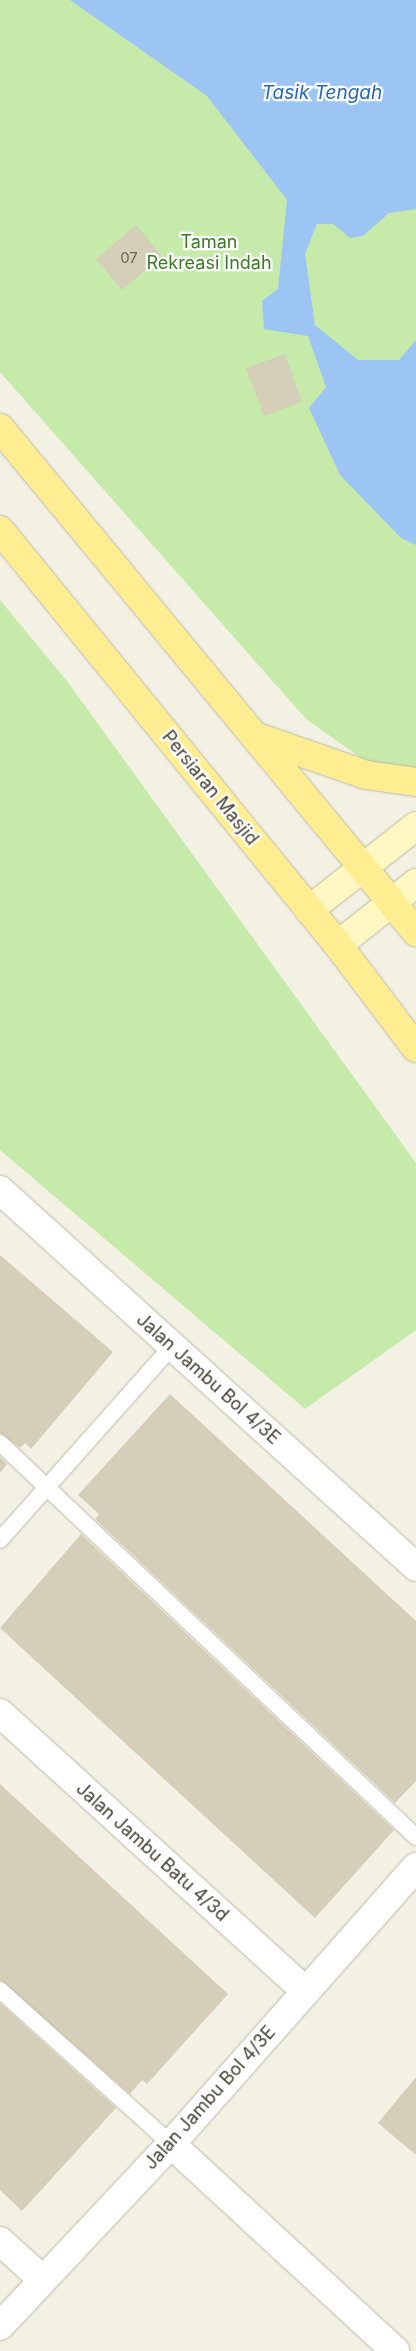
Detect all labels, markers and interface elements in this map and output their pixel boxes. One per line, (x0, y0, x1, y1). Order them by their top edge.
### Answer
water label: Tasik Tengah (262, 82, 382, 104)
park label: Taman Rekreasi Indah (146, 232, 272, 274)
house number: 07 (120, 249, 138, 267)
street label: Persiaran Masjid (157, 726, 263, 850)
street label: Jalan Jambu Bol 4/3E (132, 1309, 284, 1449)
street label: Jalan Jambu Batu 4/3d (72, 1778, 232, 1926)
street label: Jalan Jambu Bol 4/3E (140, 2022, 280, 2174)

